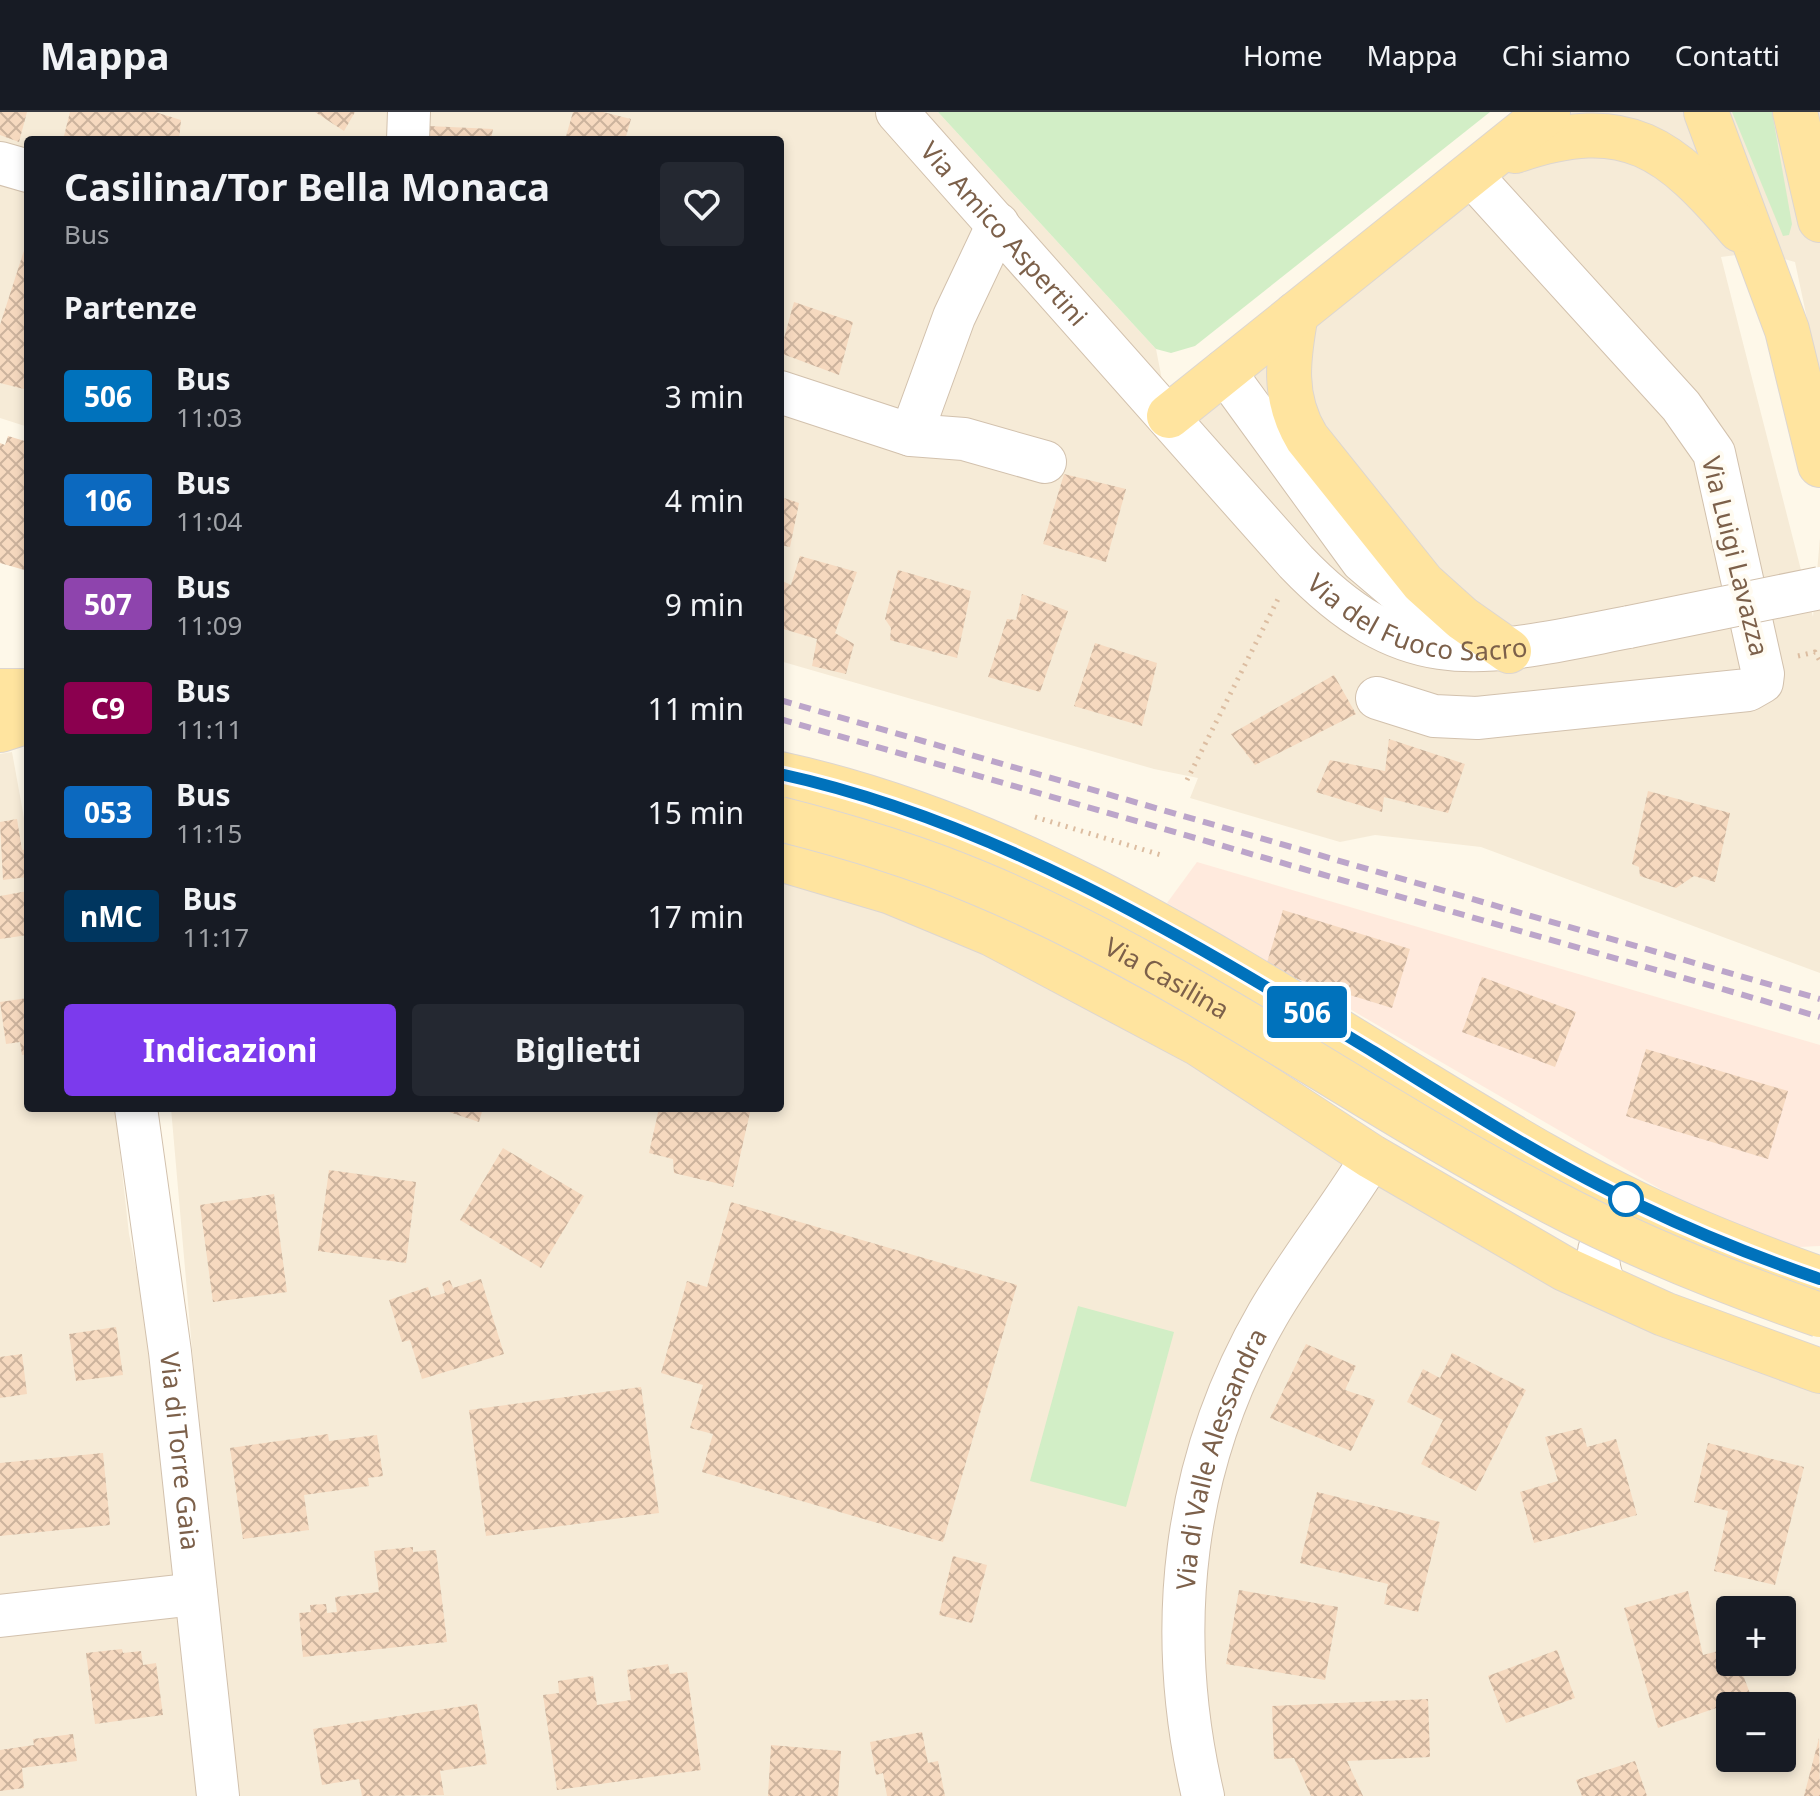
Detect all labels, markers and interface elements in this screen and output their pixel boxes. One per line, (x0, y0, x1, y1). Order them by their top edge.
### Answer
text: Mappa (40, 29, 169, 81)
text: Home (1243, 36, 1323, 74)
text: Mappa (1367, 36, 1458, 74)
text: Chi siamo (1502, 36, 1631, 74)
text: Contatti (1675, 36, 1780, 74)
street label: Via Amico Aspertini (913, 133, 1096, 333)
text: Casilina/Tor Bella Monaca (64, 160, 550, 212)
button: heart (660, 162, 744, 246)
text: Bus (64, 216, 109, 252)
text: Partenze (64, 287, 197, 328)
text: Bus (176, 358, 231, 399)
text: 3 min (665, 376, 744, 417)
text: 506 (84, 377, 132, 415)
text: 11:03 (176, 399, 242, 435)
street label: Via Luigi Lavazza (1694, 452, 1778, 660)
text: Bus (176, 462, 231, 503)
text: 4 min (665, 480, 744, 521)
text: 106 (84, 481, 132, 519)
text: 11:04 (176, 503, 242, 539)
street label: Via del Fuoco Sacro (1300, 565, 1529, 668)
text: Bus (176, 566, 231, 607)
text: 9 min (665, 584, 744, 625)
text: 507 (84, 585, 132, 623)
text: 11:09 (176, 607, 242, 643)
text: Bus (176, 670, 231, 711)
text: 11 min (648, 688, 744, 729)
text: C9 (91, 689, 125, 727)
text: 11:11 (176, 711, 242, 747)
text: Bus (176, 774, 231, 815)
text: 15 min (648, 792, 744, 833)
text: 053 (84, 793, 132, 831)
text: 11:15 (176, 815, 242, 851)
text: Bus (183, 878, 237, 919)
text: 17 min (648, 896, 744, 937)
text: nMC (80, 897, 143, 935)
text: 11:17 (183, 919, 249, 955)
street label: Via Casilina (1099, 928, 1236, 1027)
line badge: 506 (1261, 986, 1353, 1038)
text: 506 (1283, 993, 1331, 1031)
button: Indicazioni (64, 1004, 396, 1096)
button: Biglietti (412, 1004, 744, 1096)
unlabelled marker (1609, 1182, 1643, 1216)
street label: Via di Valle Alessandra (1167, 1322, 1275, 1591)
street label: Via di Torre Gaia (152, 1350, 209, 1552)
map controls (1716, 1596, 1796, 1772)
button: + (1716, 1596, 1796, 1676)
button: − (1716, 1692, 1796, 1772)

